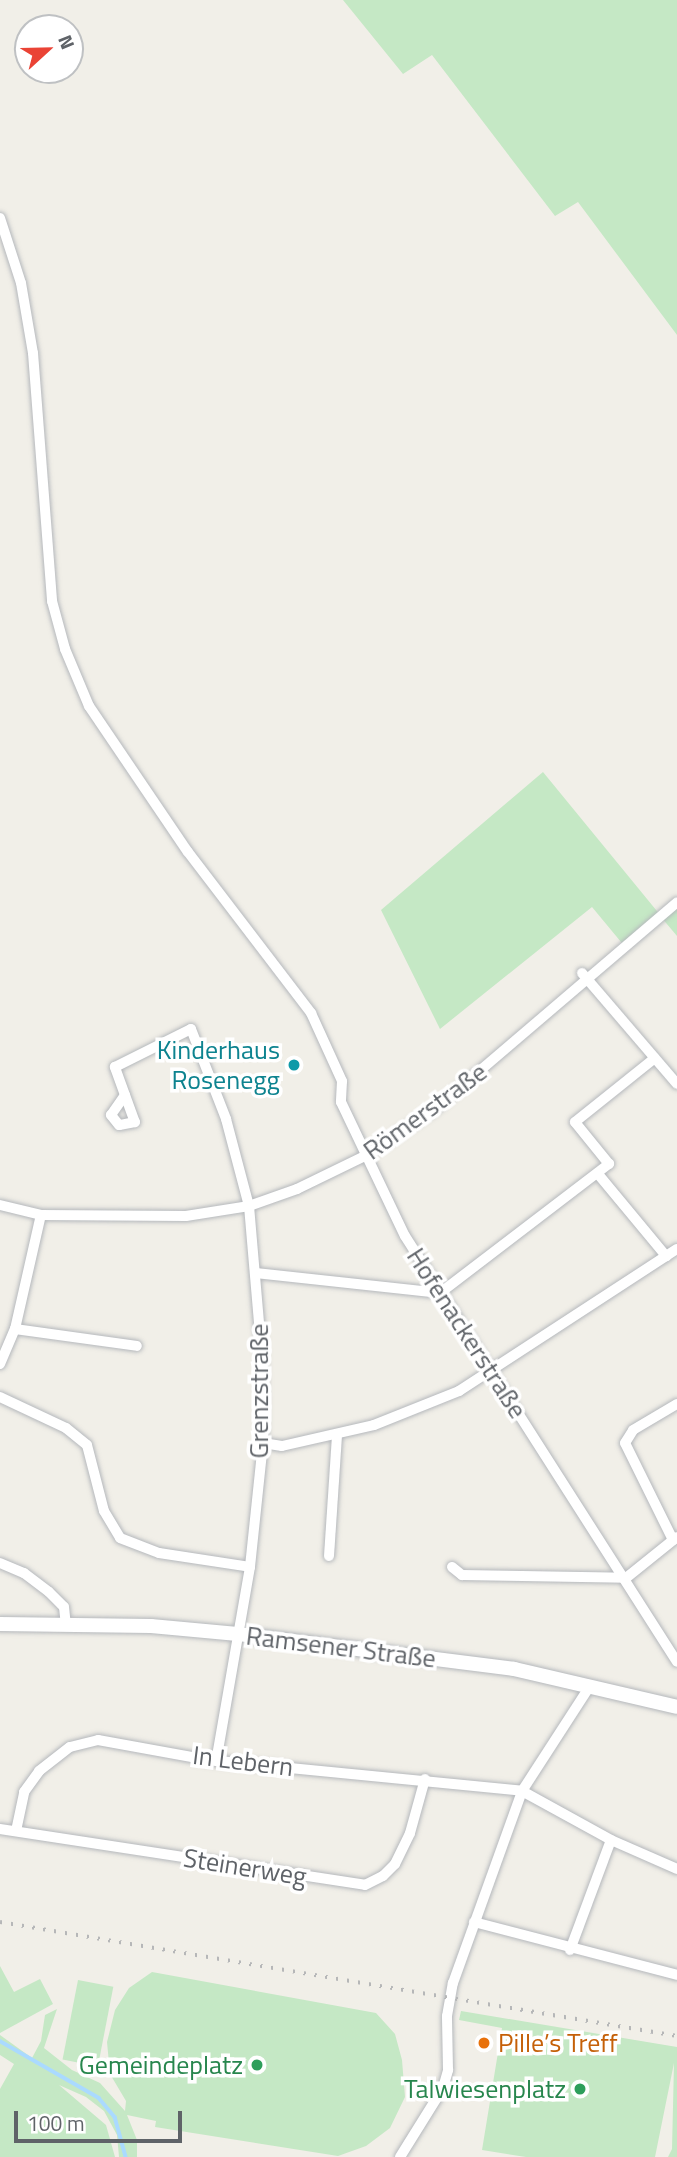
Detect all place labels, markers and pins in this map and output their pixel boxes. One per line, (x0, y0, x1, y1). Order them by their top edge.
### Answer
place label: Kinderhaus Rosenegg (157, 1034, 280, 1096)
marker: Kinderhaus Rosenegg (286, 1057, 302, 1073)
place label: Pille’s Treff (498, 2027, 617, 2059)
marker: Pille’s Treff (476, 2035, 492, 2051)
place label: Gemeindeplatz (79, 2049, 243, 2081)
marker: Gemeindeplatz (249, 2057, 265, 2073)
place label: Talwiesenplatz (404, 2073, 566, 2105)
marker: Talwiesenplatz (572, 2081, 588, 2097)

